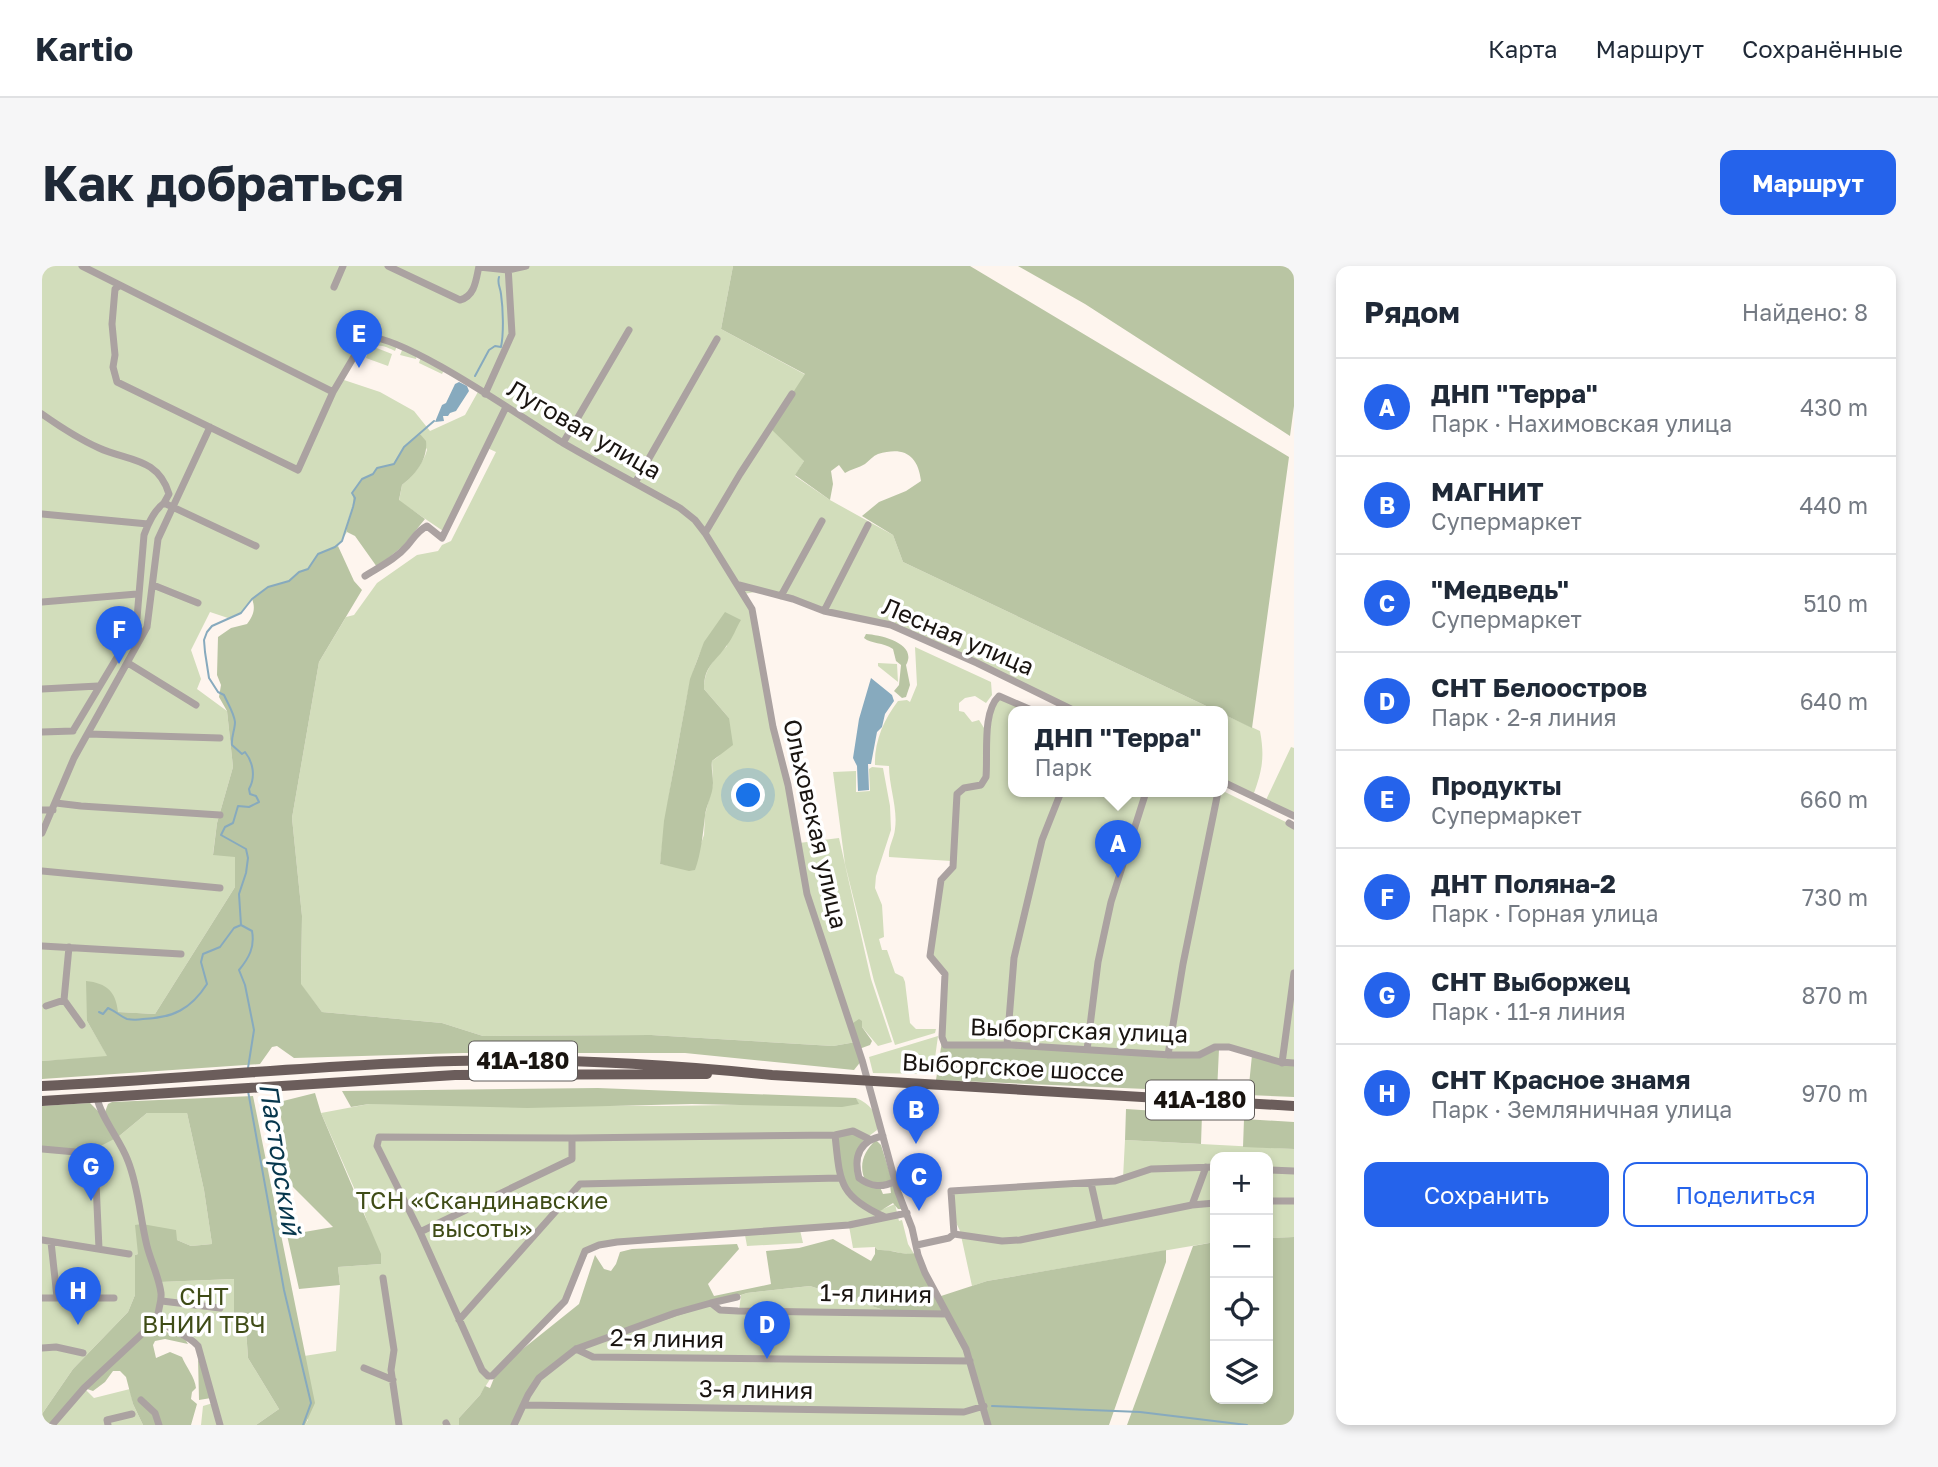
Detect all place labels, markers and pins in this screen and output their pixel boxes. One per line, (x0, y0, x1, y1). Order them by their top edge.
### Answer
pin: E (336, 310, 382, 368)
pin: F (96, 606, 142, 664)
pin: A (1095, 820, 1141, 878)
pin: B (893, 1086, 939, 1144)
pin: G (68, 1143, 114, 1201)
pin: C (896, 1153, 942, 1211)
pin: H (55, 1267, 101, 1325)
pin: D (744, 1301, 790, 1359)

